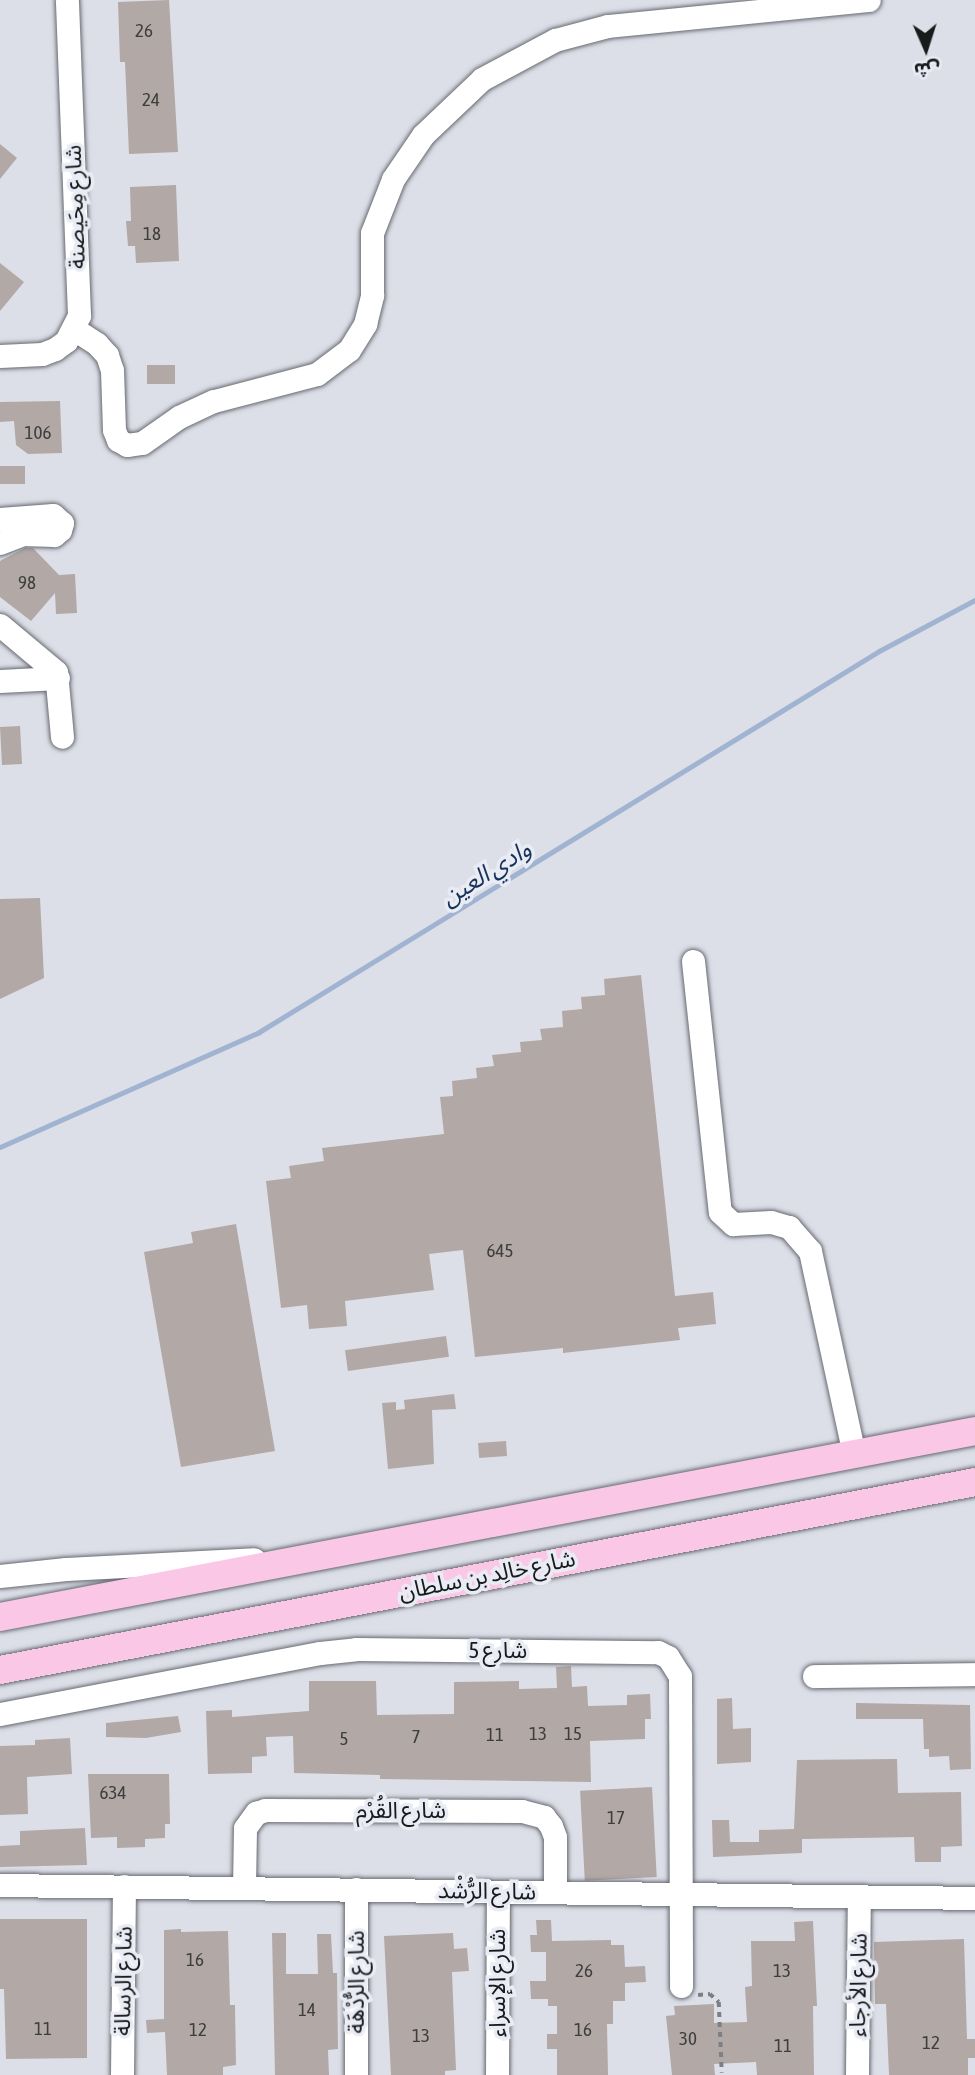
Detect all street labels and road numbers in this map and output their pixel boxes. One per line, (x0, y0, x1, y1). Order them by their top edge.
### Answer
street label: شارع مِحَيصنة (59, 144, 91, 270)
street label: شارع خالِد بن سلطان (396, 1544, 578, 1606)
street label: شارع 5 (469, 1636, 527, 1664)
street label: شارع القُرْم (356, 1796, 446, 1824)
street label: شارع الرُّشْد (438, 1876, 536, 1906)
street label: شارع الرسالة (108, 1926, 138, 2036)
street label: شارع الإسراء (483, 1929, 511, 2037)
street label: شارع الرُّدْهَة (342, 1930, 370, 2034)
street label: شارع الأرجاء (843, 1933, 873, 2037)

